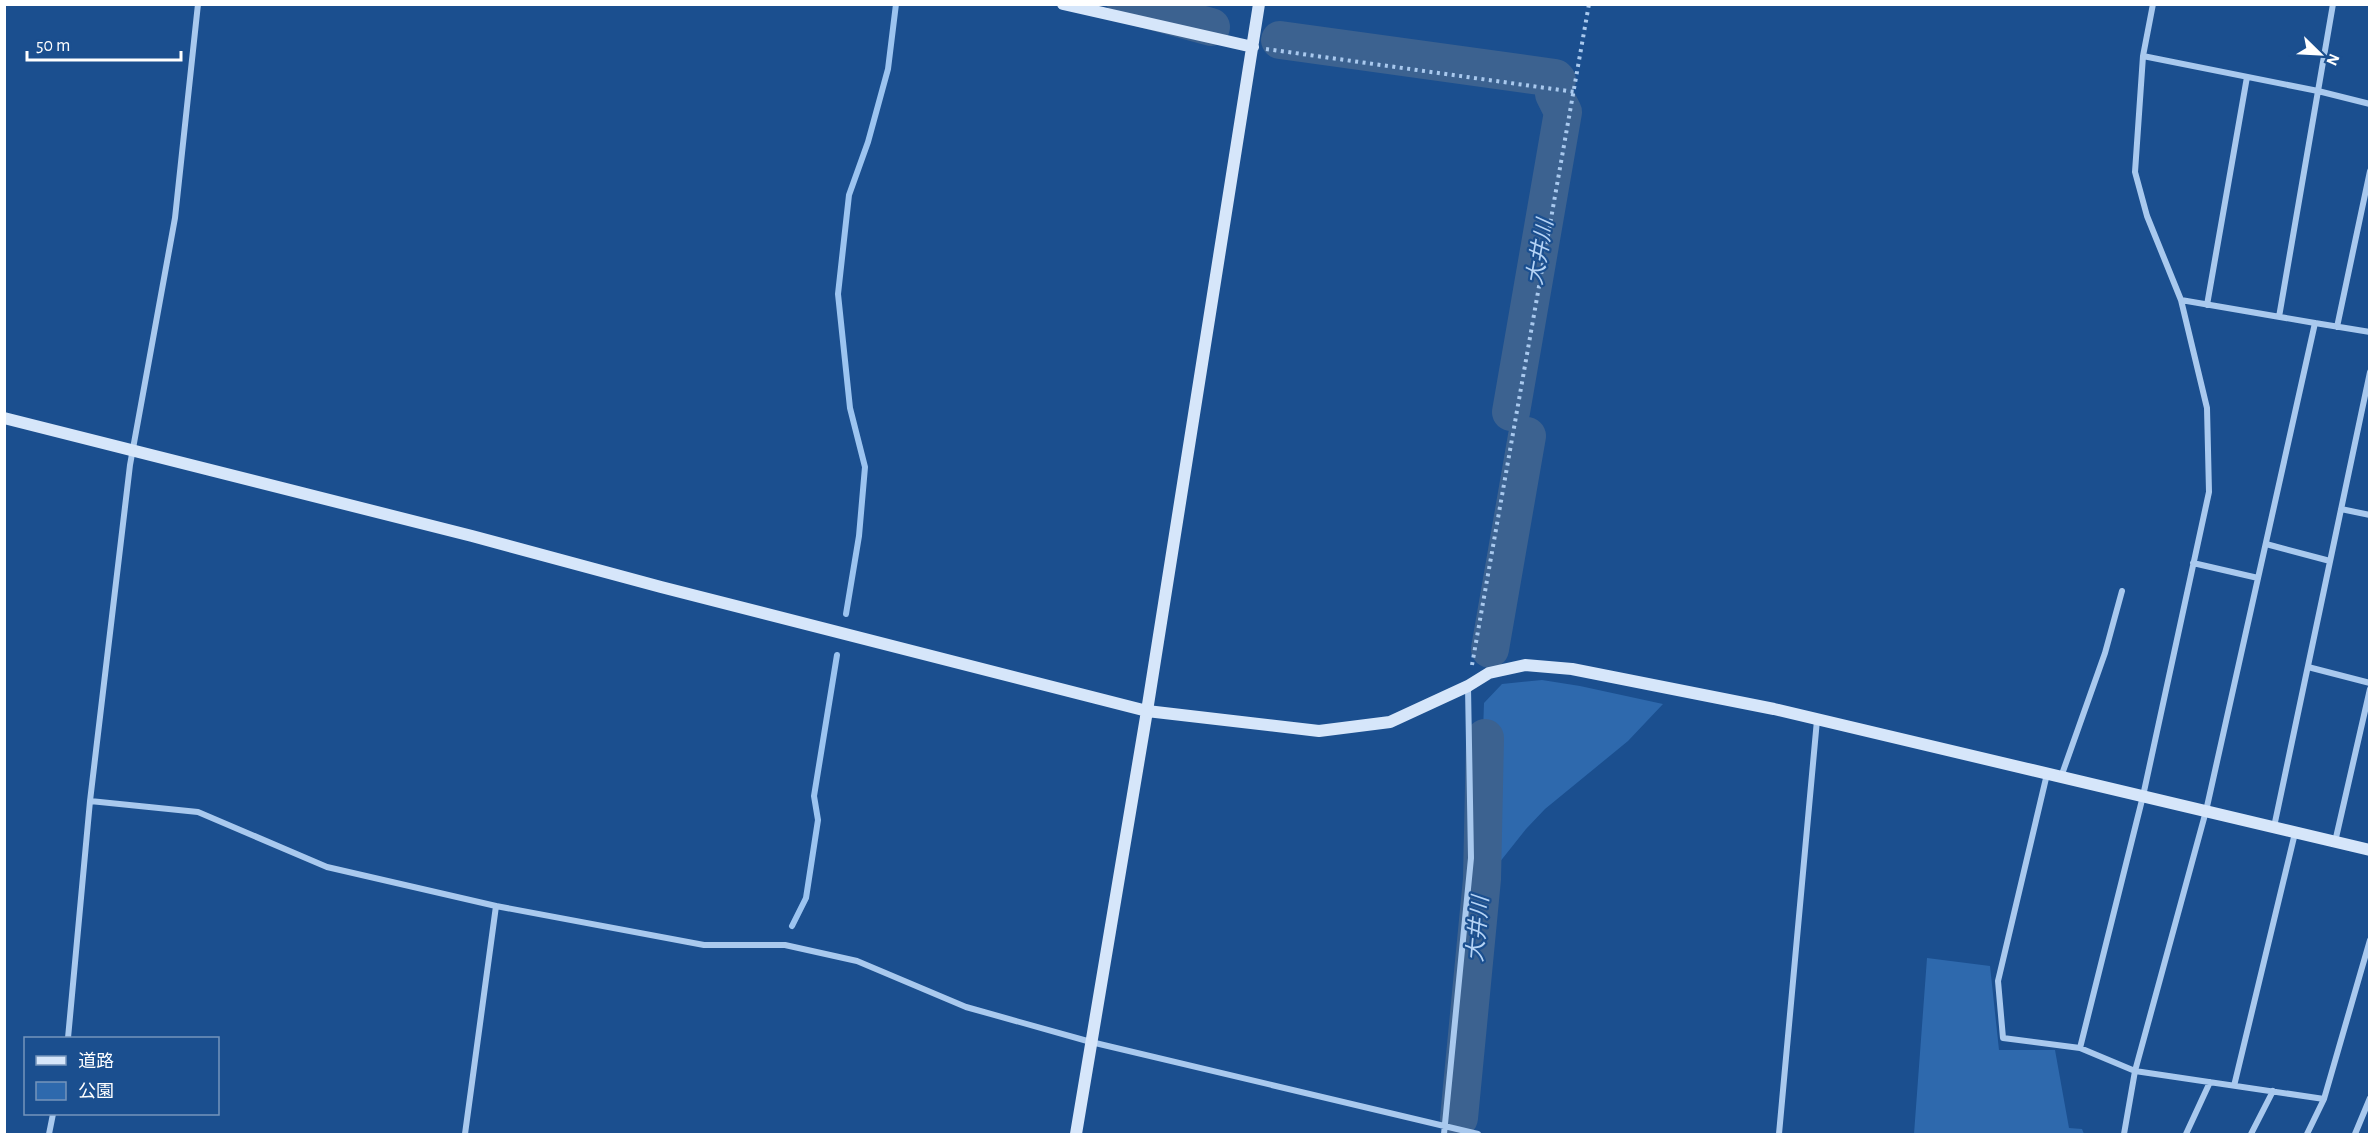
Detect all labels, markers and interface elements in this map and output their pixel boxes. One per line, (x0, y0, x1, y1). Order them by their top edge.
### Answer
scale bar (27, 24, 182, 62)
north arrow (2290, 24, 2350, 84)
text: 50 m (36, 37, 70, 55)
text: N (2323, 51, 2342, 68)
water label: 大井川 (1522, 216, 1557, 287)
water label: 大井川 (1463, 893, 1492, 963)
legend (24, 1037, 219, 1115)
text: 道路 (78, 1051, 114, 1071)
text: 公園 (78, 1082, 114, 1101)

